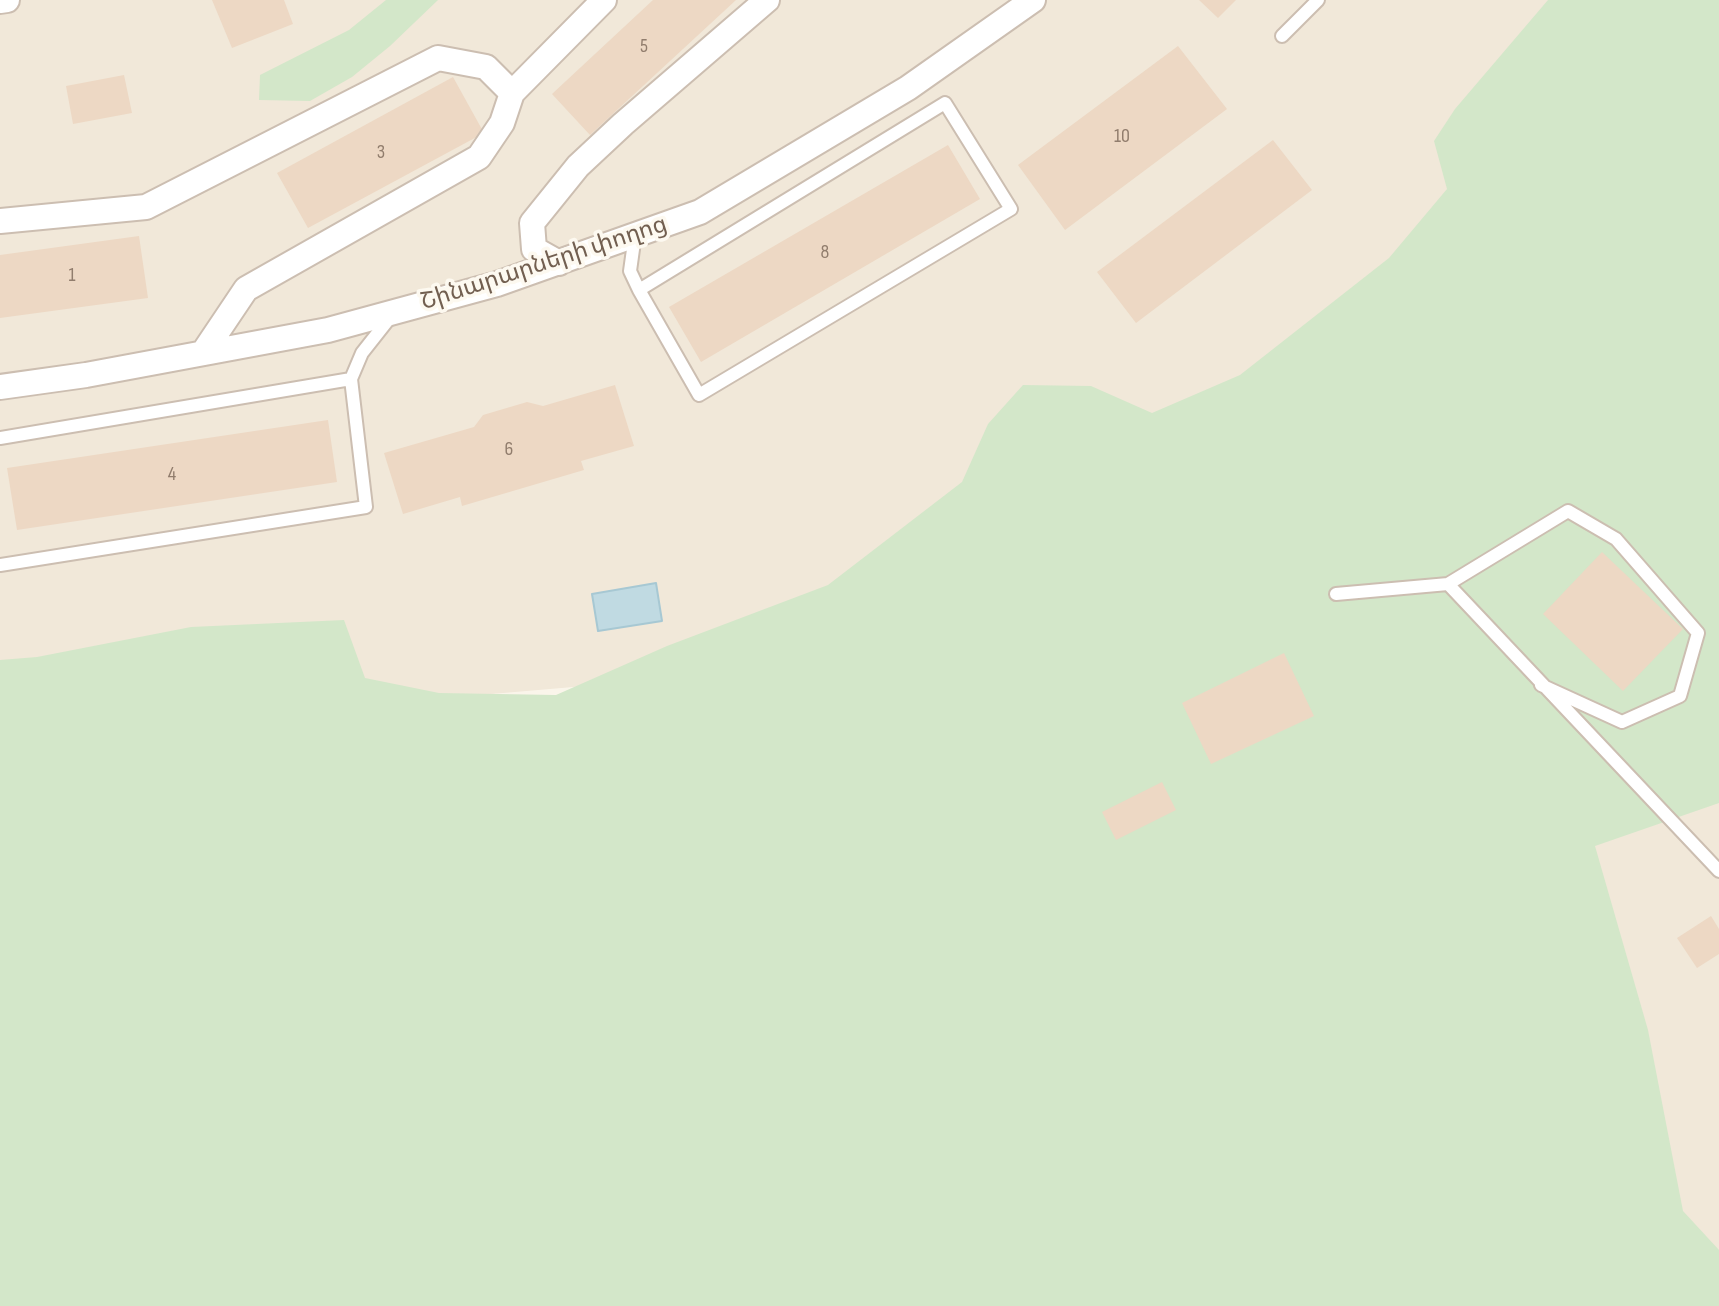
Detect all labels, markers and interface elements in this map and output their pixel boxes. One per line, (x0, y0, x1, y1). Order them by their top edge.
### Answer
house number: 5 (640, 35, 648, 59)
house number: 10 (1114, 125, 1130, 149)
house number: 3 (377, 141, 385, 165)
street label: Շինարարների փողոց (417, 211, 671, 317)
house number: 8 (821, 241, 829, 265)
house number: 1 (69, 264, 75, 288)
house number: 6 (505, 438, 513, 462)
house number: 4 (168, 463, 176, 487)

